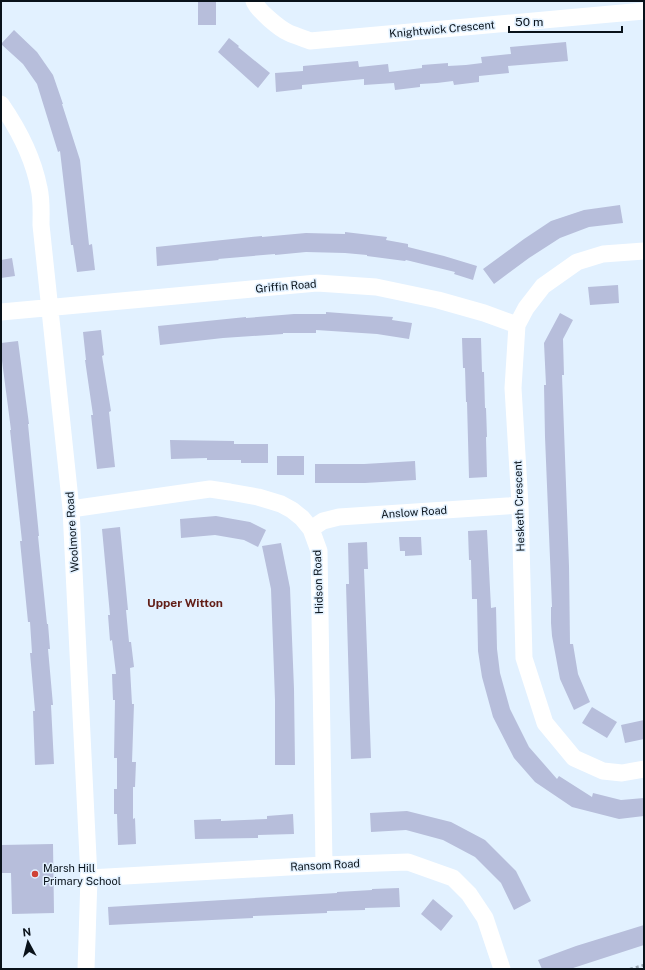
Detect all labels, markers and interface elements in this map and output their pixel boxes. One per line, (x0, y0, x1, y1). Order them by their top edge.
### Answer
scale bar (509, 8, 622, 34)
text: 50 m (515, 15, 543, 29)
street label: Knightwick Crescent (389, 18, 495, 40)
street label: Griffin Road (255, 277, 317, 295)
street label: Hesketh Crescent (511, 460, 527, 552)
street label: Woolmore Road (63, 491, 81, 573)
street label: Anslow Road (381, 504, 447, 520)
street label: Hidson Road (311, 550, 325, 614)
district label: Upper Witton (147, 596, 223, 610)
street label: Ransom Road (290, 857, 360, 873)
place label: Marsh Hill Primary School (43, 862, 121, 887)
marker: Marsh Hill Primary School (30, 869, 40, 879)
north arrow (8, 922, 48, 962)
text: N (22, 926, 32, 939)

